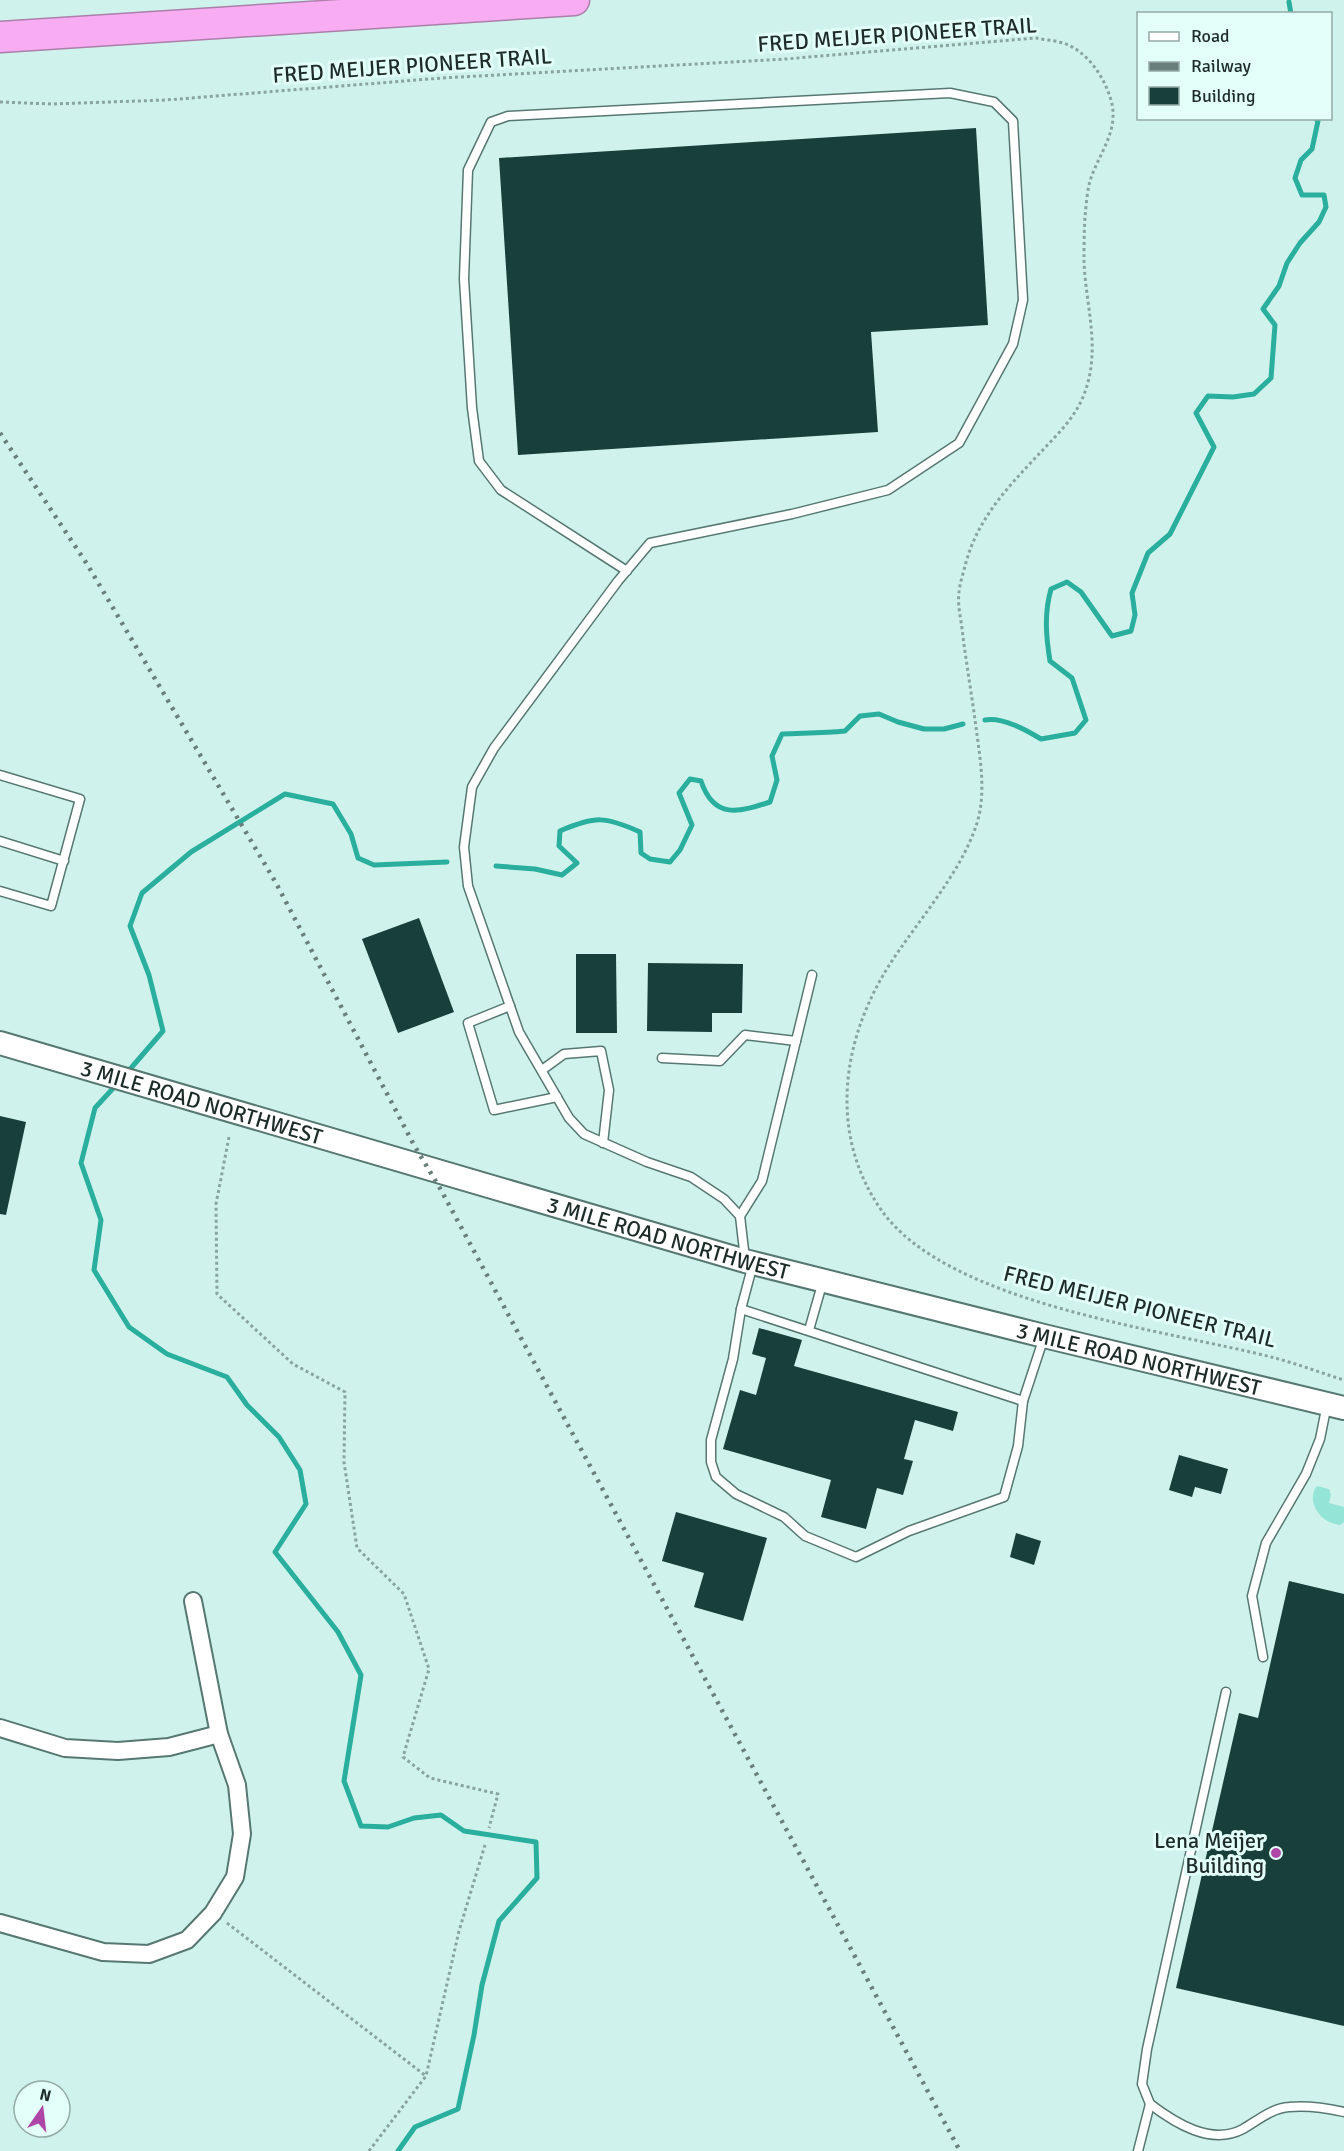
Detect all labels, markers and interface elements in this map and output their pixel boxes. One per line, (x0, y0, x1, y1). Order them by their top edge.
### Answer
street label: FRED MEIJER PIONEER TRAIL (757, 11, 1038, 58)
legend (1137, 12, 1332, 120)
text: Road (1191, 25, 1230, 47)
street label: FRED MEIJER PIONEER TRAIL (272, 42, 553, 89)
text: Railway (1191, 55, 1252, 77)
text: Building (1191, 85, 1255, 107)
street label: 3 MILE ROAD NORTHWEST (77, 1054, 326, 1151)
street label: 3 MILE ROAD NORTHWEST (544, 1191, 792, 1286)
street label: FRED MEIJER PIONEER TRAIL (1001, 1260, 1279, 1353)
street label: 3 MILE ROAD NORTHWEST (1014, 1317, 1264, 1402)
place label: Lena Meijer Building (1154, 1827, 1264, 1879)
marker: Lena Meijer Building (1269, 1846, 1283, 1860)
north arrow (12, 2079, 72, 2139)
text: N (38, 2084, 53, 2106)

